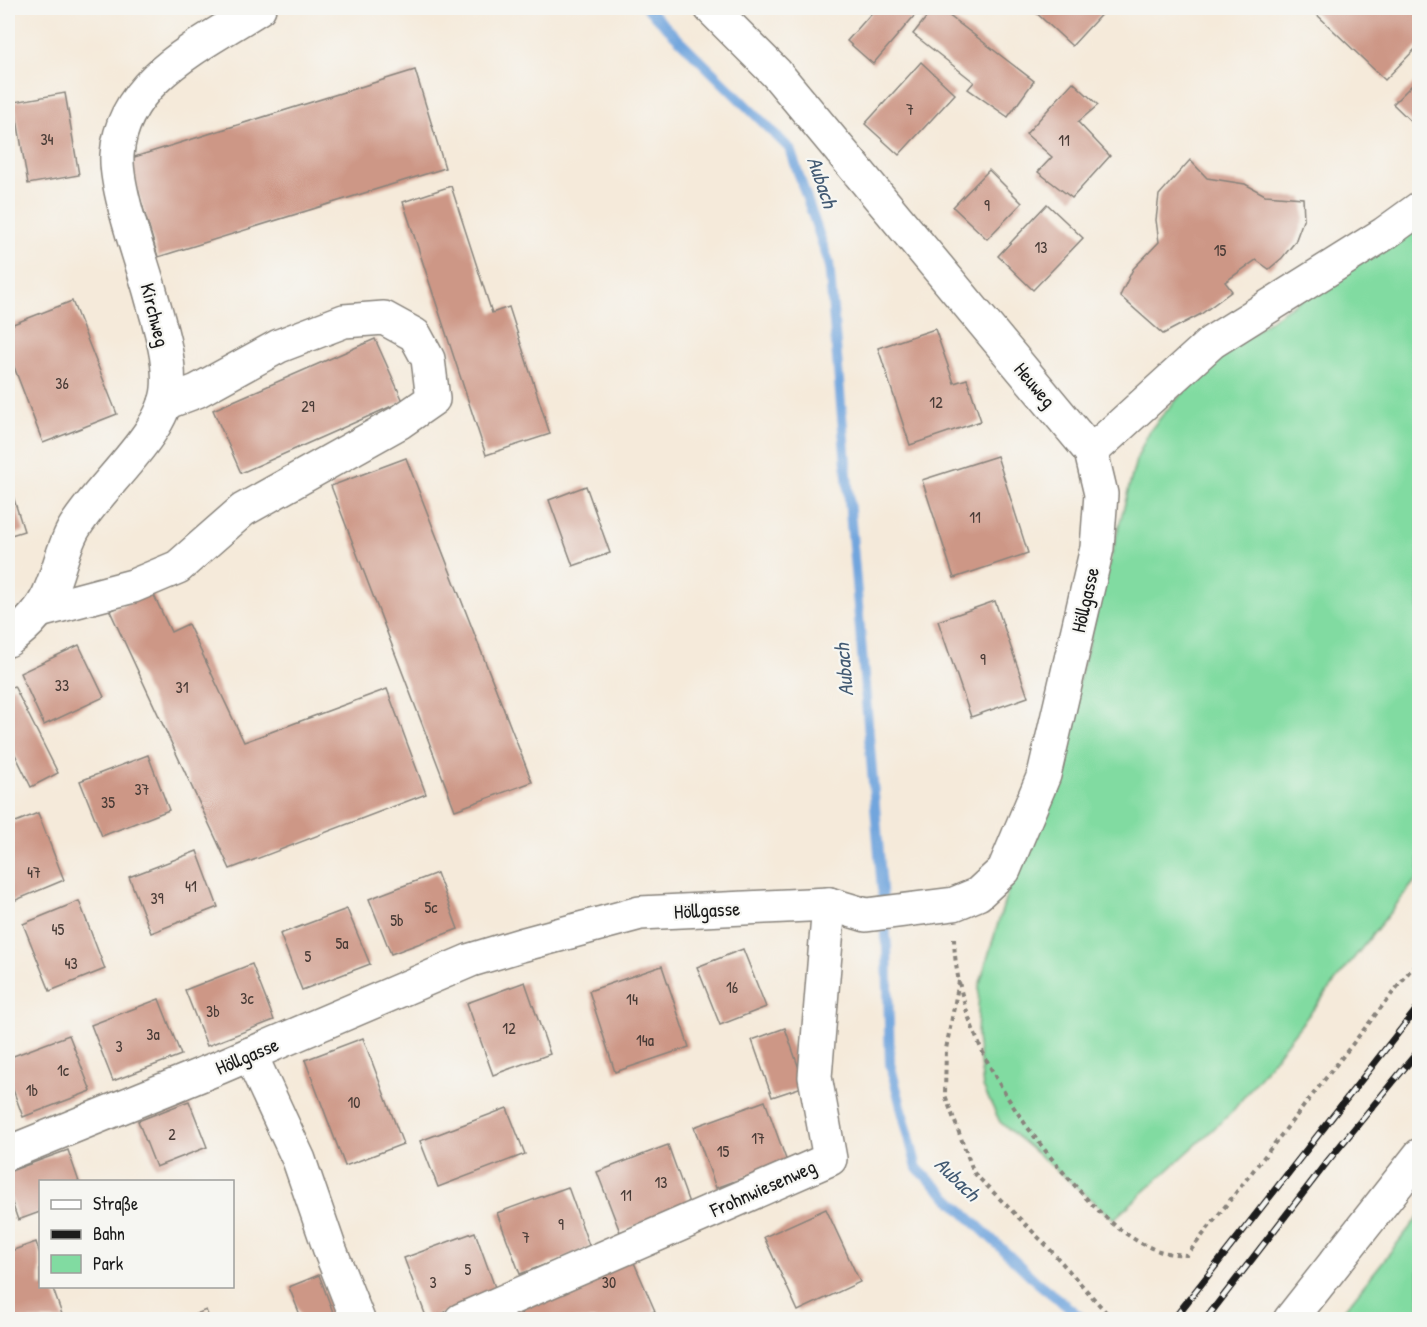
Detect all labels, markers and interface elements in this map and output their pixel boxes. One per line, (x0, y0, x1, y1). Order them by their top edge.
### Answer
house number: 7 (906, 98, 914, 120)
house number: 34 (40, 128, 54, 150)
house number: 11 (1058, 129, 1070, 151)
water label: Aubach (800, 152, 845, 212)
house number: 9 (984, 194, 990, 216)
house number: 13 (1035, 236, 1047, 258)
house number: 15 (1214, 239, 1227, 261)
street label: Kirchweg (135, 280, 176, 350)
street label: Heuweg (1009, 356, 1062, 413)
house number: 36 (55, 372, 69, 394)
house number: 12 (929, 391, 943, 413)
house number: 29 (301, 395, 315, 417)
house number: 11 (969, 506, 981, 528)
street label: Höllgasse (1064, 565, 1105, 635)
water label: Aubach (827, 641, 860, 697)
house number: 9 (980, 648, 986, 670)
house number: 33 (55, 674, 69, 696)
house number: 31 (176, 676, 189, 698)
house number: 37 (134, 778, 150, 800)
house number: 35 (101, 791, 115, 813)
house number: 47 (27, 861, 41, 883)
house number: 41 (185, 875, 197, 897)
house number: 39 (150, 887, 164, 909)
street label: Höllgasse (673, 894, 741, 925)
house number: 5c (425, 896, 438, 918)
house number: 5b (390, 909, 404, 931)
house number: 45 (52, 918, 65, 940)
house number: 5a (335, 932, 349, 954)
house number: 5 (305, 945, 312, 967)
house number: 43 (64, 952, 78, 974)
house number: 16 (726, 976, 738, 998)
house number: 3c (240, 987, 254, 1009)
house number: 14 (626, 988, 638, 1010)
house number: 3b (206, 1000, 220, 1022)
house number: 12 (502, 1017, 516, 1039)
house number: 3a (146, 1023, 160, 1045)
house number: 14a (636, 1029, 654, 1051)
street label: Höllgasse (211, 1030, 283, 1081)
house number: 3 (115, 1035, 123, 1057)
house number: 1c (57, 1059, 70, 1081)
house number: 1b (26, 1079, 38, 1101)
house number: 10 (348, 1091, 360, 1113)
house number: 2 (168, 1123, 176, 1145)
house number: 17 (751, 1127, 765, 1149)
house number: 15 (717, 1140, 730, 1162)
water label: Aubach (928, 1150, 987, 1208)
street label: Frohnwiesenweg (705, 1152, 820, 1223)
house number: 13 (655, 1171, 667, 1193)
legend (39, 1180, 234, 1288)
house number: 11 (620, 1184, 632, 1206)
text: Straße (93, 1191, 138, 1216)
house number: 9 (558, 1213, 564, 1235)
text: Bahn (93, 1221, 125, 1246)
house number: 7 (522, 1226, 530, 1248)
text: Park (93, 1251, 124, 1276)
house number: 5 (465, 1258, 472, 1280)
house number: 3 (429, 1271, 437, 1293)
house number: 30 (602, 1271, 616, 1293)

